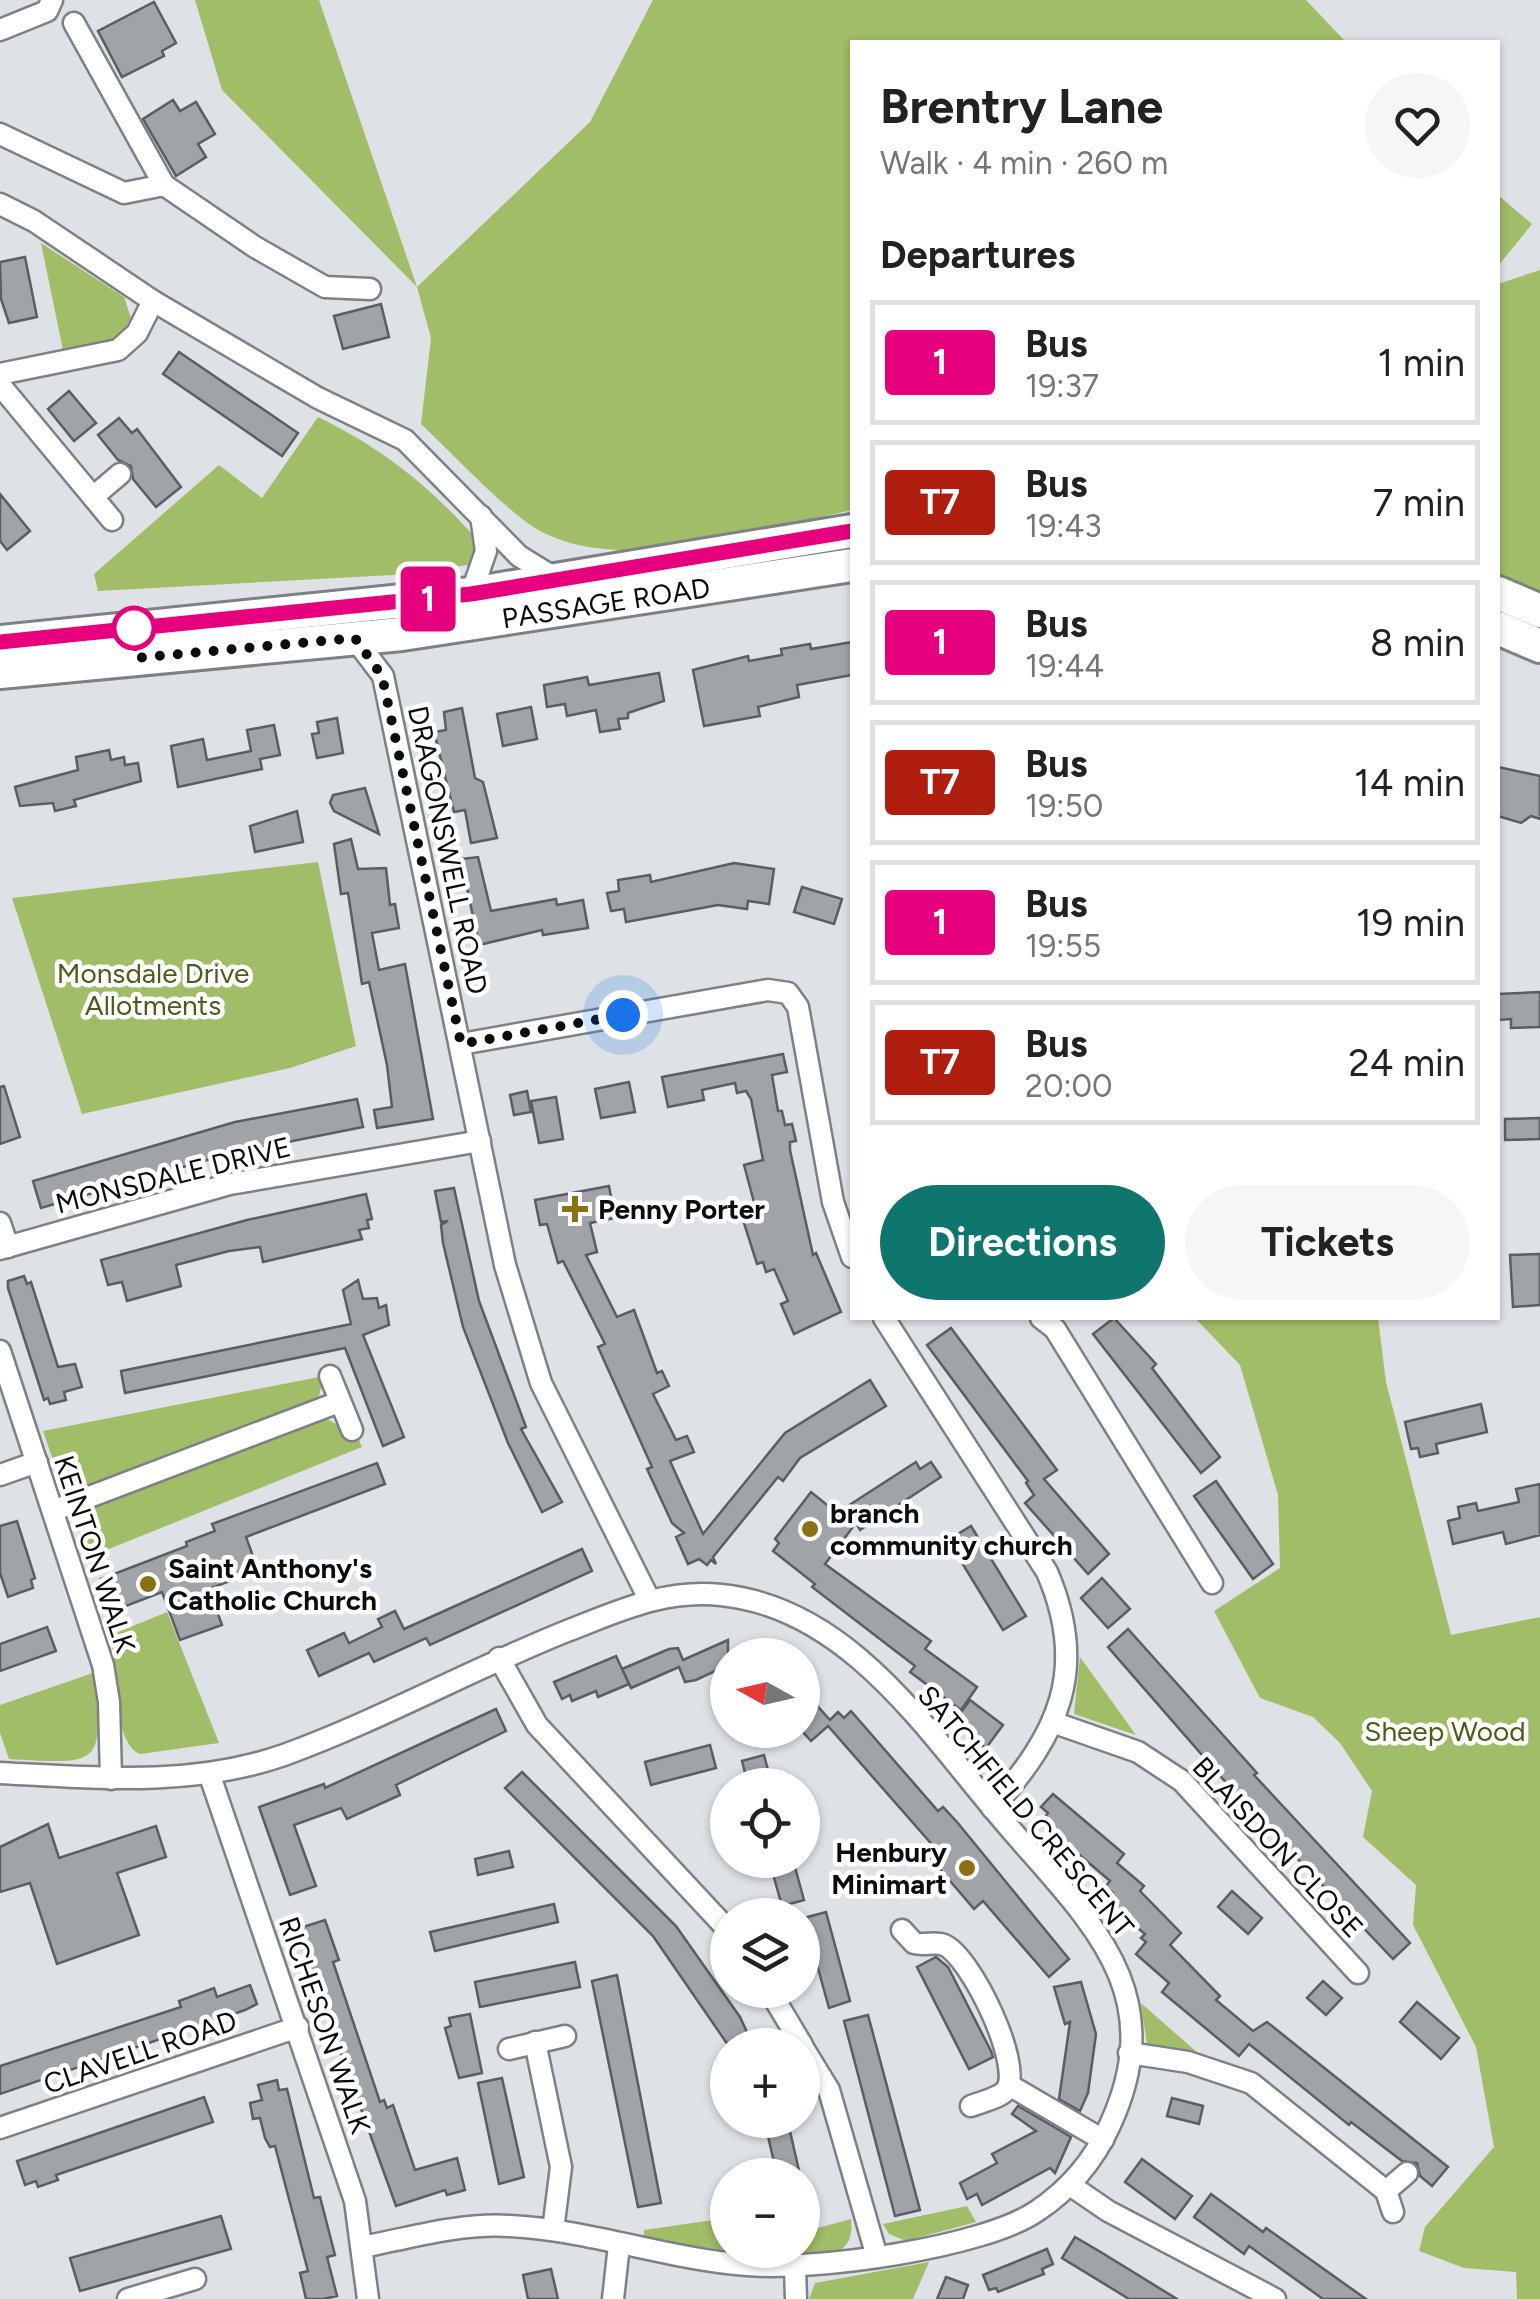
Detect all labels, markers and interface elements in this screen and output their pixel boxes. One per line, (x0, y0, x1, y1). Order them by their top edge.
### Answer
button: heart (1365, 73, 1470, 178)
text: Brentry Lane (880, 77, 1163, 135)
text: Walk · 4 min · 260 m (880, 144, 1168, 182)
text: Departures (880, 232, 1075, 278)
text: Bus (1025, 321, 1088, 367)
text: 1 min (1378, 340, 1465, 386)
text: 1 (933, 341, 947, 383)
text: 19:37 (1025, 367, 1099, 405)
text: Bus (1025, 461, 1088, 507)
text: 7 min (1373, 480, 1465, 526)
text: T7 (920, 481, 960, 523)
text: 19:43 (1025, 507, 1102, 545)
line badge: 1 (396, 566, 460, 632)
street label: PASSAGE ROAD (499, 570, 712, 635)
text: 1 (421, 578, 435, 620)
text: Bus (1025, 601, 1088, 647)
unlabelled marker (113, 607, 155, 649)
text: 8 min (1370, 620, 1465, 666)
text: 1 (933, 621, 947, 663)
text: 19:44 (1025, 647, 1104, 685)
street label: DRAGONSWELL ROAD (401, 703, 495, 997)
text: Bus (1025, 741, 1088, 787)
text: 14 min (1354, 760, 1465, 806)
text: T7 (920, 761, 960, 803)
text: 19:50 (1025, 787, 1103, 825)
text: Bus (1025, 881, 1088, 927)
text: 19 min (1356, 900, 1465, 946)
text: 1 (933, 901, 947, 943)
text: 19:55 (1025, 927, 1101, 965)
park label: Monsdale Drive Allotments (57, 956, 249, 1022)
your location (598, 990, 648, 1040)
text: Bus (1025, 1021, 1088, 1067)
text: 24 min (1348, 1040, 1465, 1086)
text: T7 (920, 1041, 960, 1083)
text: 20:00 (1025, 1067, 1113, 1105)
street label: MONSDALE DRIVE (52, 1129, 294, 1221)
button: Directions (880, 1185, 1165, 1300)
button: Tickets (1185, 1185, 1470, 1300)
place label: Penny Porter (598, 1192, 765, 1226)
marker: Penny Porter (562, 1196, 588, 1222)
street label: KEINTON WALK (47, 1451, 143, 1657)
place label: branch community church (830, 1496, 1073, 1562)
marker: branch community church (799, 1518, 821, 1540)
place label: Saint Anthony's Catholic Church (168, 1551, 377, 1617)
marker: Saint Anthony's Catholic Church (137, 1573, 159, 1595)
north arrow (710, 1638, 820, 1748)
map controls (710, 1638, 820, 2268)
street label: SATCHFIELD CRESCENT (911, 1678, 1142, 1944)
park label: Sheep Wood (1364, 1714, 1526, 1748)
street label: BLAISDON CLOSE (1186, 1750, 1370, 1944)
button: locate (710, 1768, 820, 1878)
place label: Henbury Minimart (831, 1835, 948, 1901)
marker: Henbury Minimart (956, 1857, 978, 1879)
button: layers (710, 1898, 820, 2008)
street label: RICHESON WALK (272, 1912, 378, 2138)
street label: CLAVELL ROAD (39, 2003, 241, 2101)
button: + (710, 2028, 820, 2138)
button: − (710, 2158, 820, 2268)

